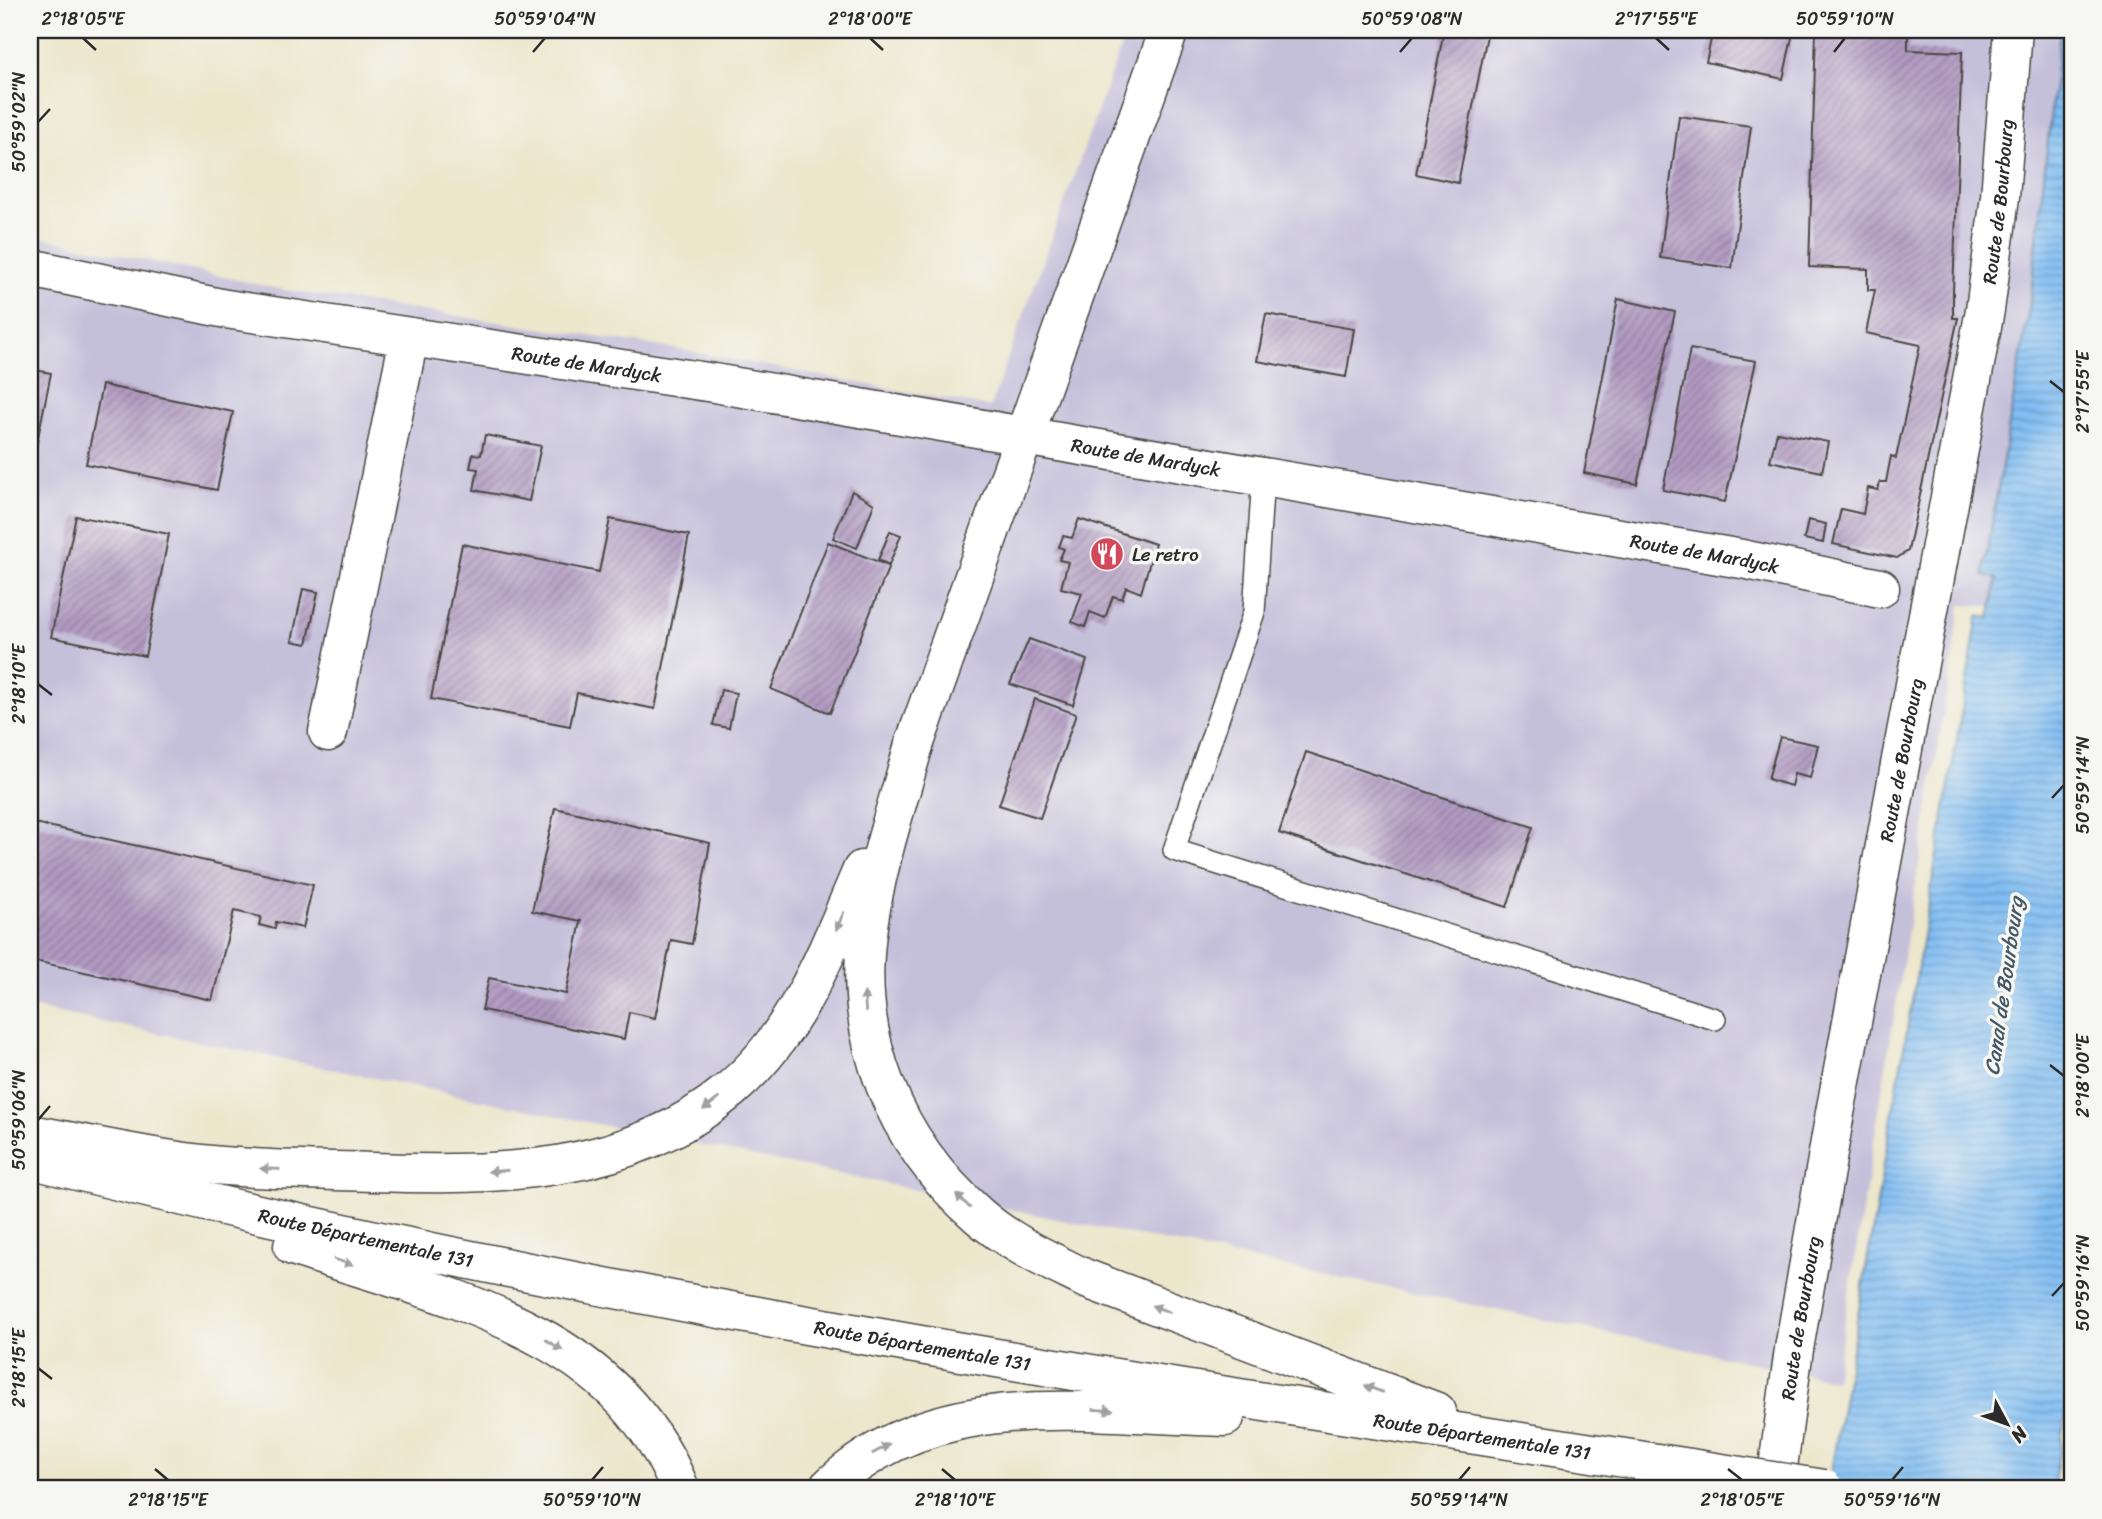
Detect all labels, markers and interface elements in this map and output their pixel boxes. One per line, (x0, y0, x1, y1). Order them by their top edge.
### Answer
text: 2°18'05"E (41, 3, 126, 35)
text: 50°59'04"N (494, 3, 596, 35)
text: 2°18'00"E (828, 3, 913, 35)
text: 50°59'08"N (1362, 3, 1463, 35)
text: 2°17'55"E (1615, 3, 1698, 35)
text: 50°59'10"N (1796, 3, 1894, 35)
text: 50°59'02"N (3, 71, 35, 172)
street label: Route de Bourbourg (1973, 118, 2023, 286)
street label: Route de Mardyck (509, 337, 665, 392)
text: 2°17'55"E (2067, 350, 2099, 433)
street label: Route de Mardyck (1069, 428, 1224, 487)
street label: Route de Mardyck (1628, 524, 1783, 584)
restaurant icon: Le retro (1088, 535, 1126, 573)
place label: Le retro (1132, 538, 1199, 571)
text: 2°18'10"E (3, 643, 35, 724)
street label: Route de Bourbourg (1870, 675, 1933, 845)
text: 50°59'14"N (2067, 736, 2099, 834)
water label: Canal de Bourbourg (1973, 892, 2036, 1078)
one-way arrow (835, 911, 846, 932)
one-way arrow (860, 991, 871, 1013)
text: 2°18'00"E (2067, 1033, 2099, 1118)
text: 50°59'06"N (3, 1069, 35, 1170)
one-way arrow (703, 1097, 721, 1112)
one-way arrow (259, 1163, 281, 1174)
one-way arrow (486, 1166, 508, 1177)
one-way arrow (955, 1192, 972, 1209)
street label: Route Départementale 131 (255, 1199, 476, 1277)
street label: Route de Bourbourg (1771, 1233, 1830, 1402)
text: 50°59'16"N (2067, 1234, 2099, 1331)
one-way arrow (332, 1257, 353, 1268)
one-way arrow (1151, 1304, 1172, 1315)
street label: Route Départementale 131 (812, 1311, 1033, 1381)
text: 2°18'15"E (3, 1327, 35, 1408)
one-way arrow (544, 1338, 563, 1351)
one-way arrow (1364, 1384, 1385, 1395)
north arrow (1972, 1390, 2042, 1460)
street label: Route Départementale 131 (1371, 1403, 1593, 1470)
one-way arrow (1092, 1404, 1114, 1415)
text: N (2002, 1418, 2037, 1451)
one-way arrow (872, 1443, 891, 1455)
text: 2°18'15"E (128, 1484, 209, 1516)
text: 50°59'10"N (543, 1484, 641, 1516)
text: 2°18'10"E (915, 1484, 996, 1516)
text: 50°59'14"N (1410, 1484, 1508, 1516)
text: 2°18'05"E (1700, 1484, 1785, 1516)
text: 50°59'16"N (1844, 1484, 1941, 1516)

